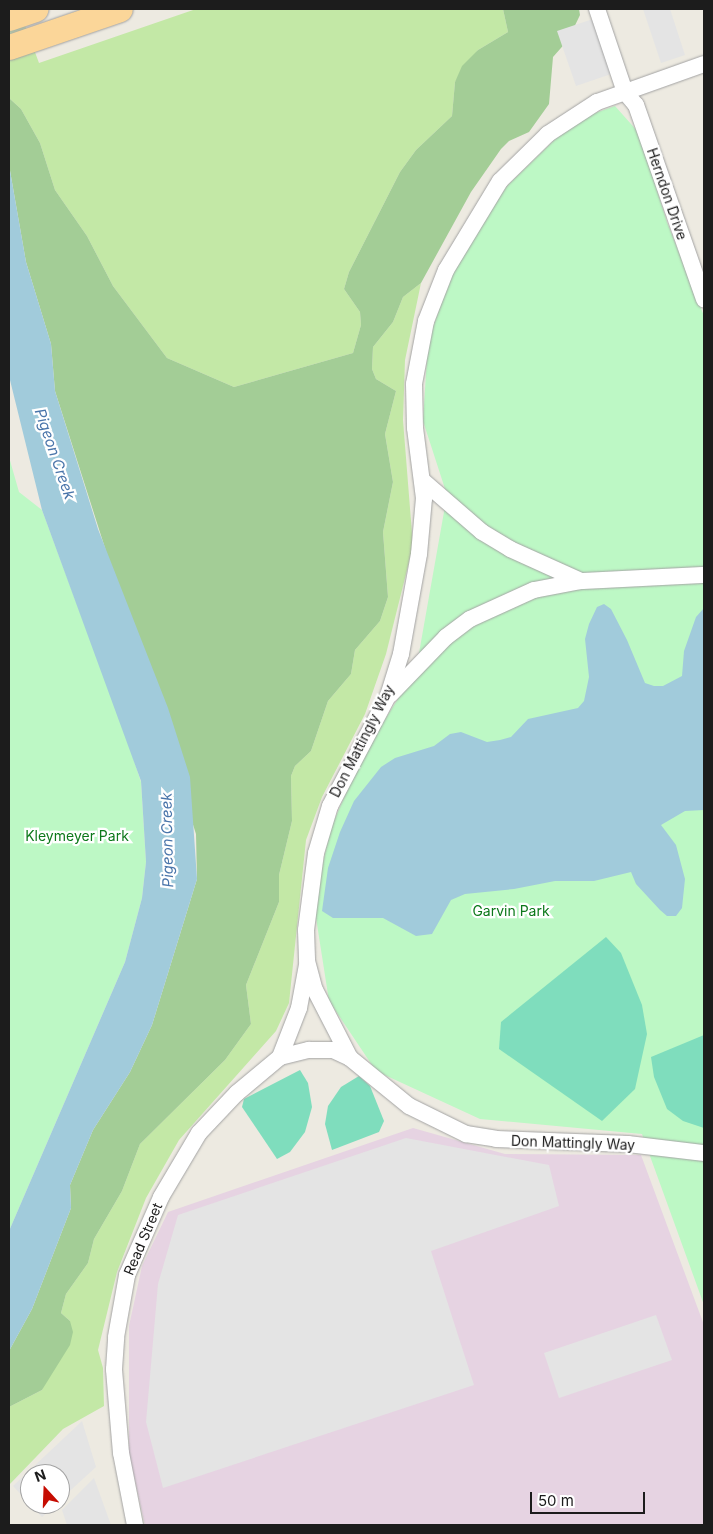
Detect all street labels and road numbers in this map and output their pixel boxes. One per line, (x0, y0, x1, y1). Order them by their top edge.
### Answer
street label: Herndon Drive (643, 146, 691, 242)
street label: Don Mattingly Way (326, 682, 398, 800)
street label: Don Mattingly Way (511, 1132, 635, 1154)
street label: Read Street (120, 1200, 166, 1278)

